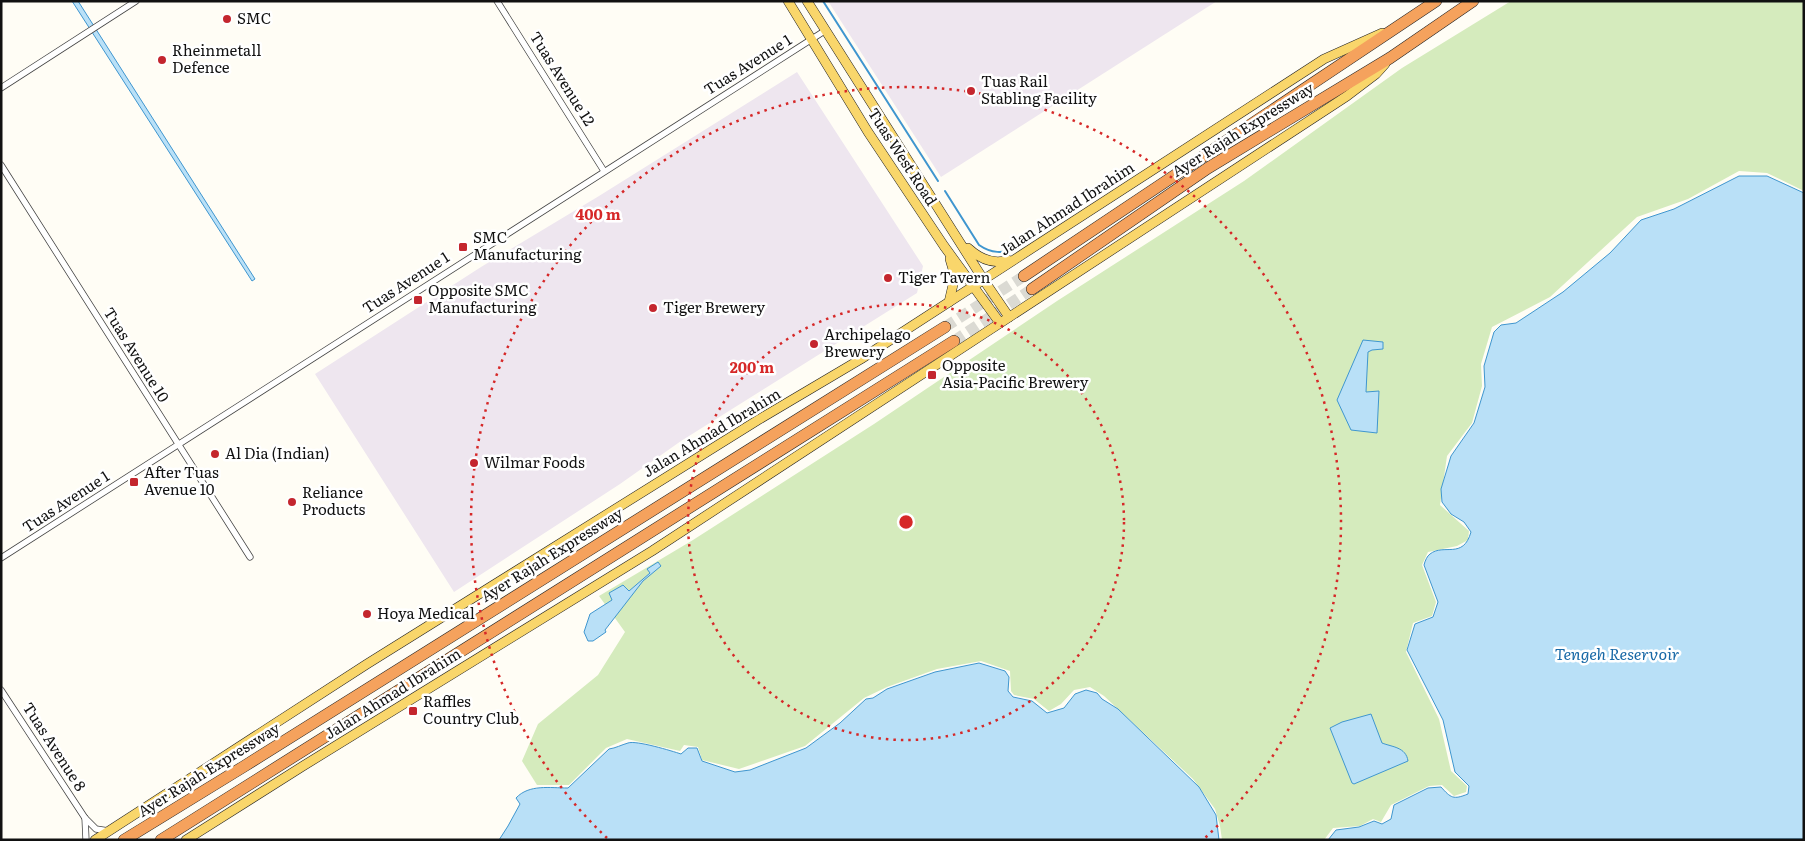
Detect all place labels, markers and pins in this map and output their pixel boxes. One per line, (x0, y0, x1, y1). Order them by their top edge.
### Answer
place label: SMC (237, 6, 271, 29)
marker: SMC (221, 13, 233, 25)
place label: Rheinmetall Defence (172, 38, 261, 78)
marker: Rheinmetall Defence (156, 54, 168, 66)
place label: Tuas Rail Stabling Facility (981, 69, 1097, 109)
marker: Tuas Rail Stabling Facility (965, 85, 977, 97)
place label: SMC Manufacturing (473, 225, 582, 265)
marker: SMC Manufacturing (457, 241, 469, 253)
place label: Tiger Tavern (898, 265, 990, 288)
marker: Tiger Tavern (882, 272, 894, 284)
place label: Opposite SMC Manufacturing (428, 278, 537, 318)
marker: Opposite SMC Manufacturing (412, 294, 424, 306)
place label: Tiger Brewery (663, 295, 766, 318)
marker: Tiger Brewery (647, 302, 659, 314)
place label: Archipelago Brewery (824, 322, 911, 362)
marker: Archipelago Brewery (808, 338, 820, 350)
place label: Opposite Asia-Pacific Brewery (942, 353, 1089, 393)
marker: Opposite Asia-Pacific Brewery (926, 369, 938, 381)
place label: Al Dia (Indian) (225, 441, 330, 464)
marker: Al Dia (Indian) (209, 448, 221, 460)
place label: Wilmar Foods (484, 450, 585, 473)
marker: Wilmar Foods (468, 457, 480, 469)
place label: After Tuas Avenue 10 (144, 460, 219, 500)
marker: After Tuas Avenue 10 (128, 476, 140, 488)
place label: Reliance Products (302, 480, 365, 520)
marker: Reliance Products (286, 496, 298, 508)
centre of rings (897, 513, 915, 531)
place label: Hoya Medical (377, 601, 475, 624)
marker: Hoya Medical (361, 608, 373, 620)
place label: Raffles Country Club (423, 689, 519, 729)
marker: Raffles Country Club (407, 705, 419, 717)

